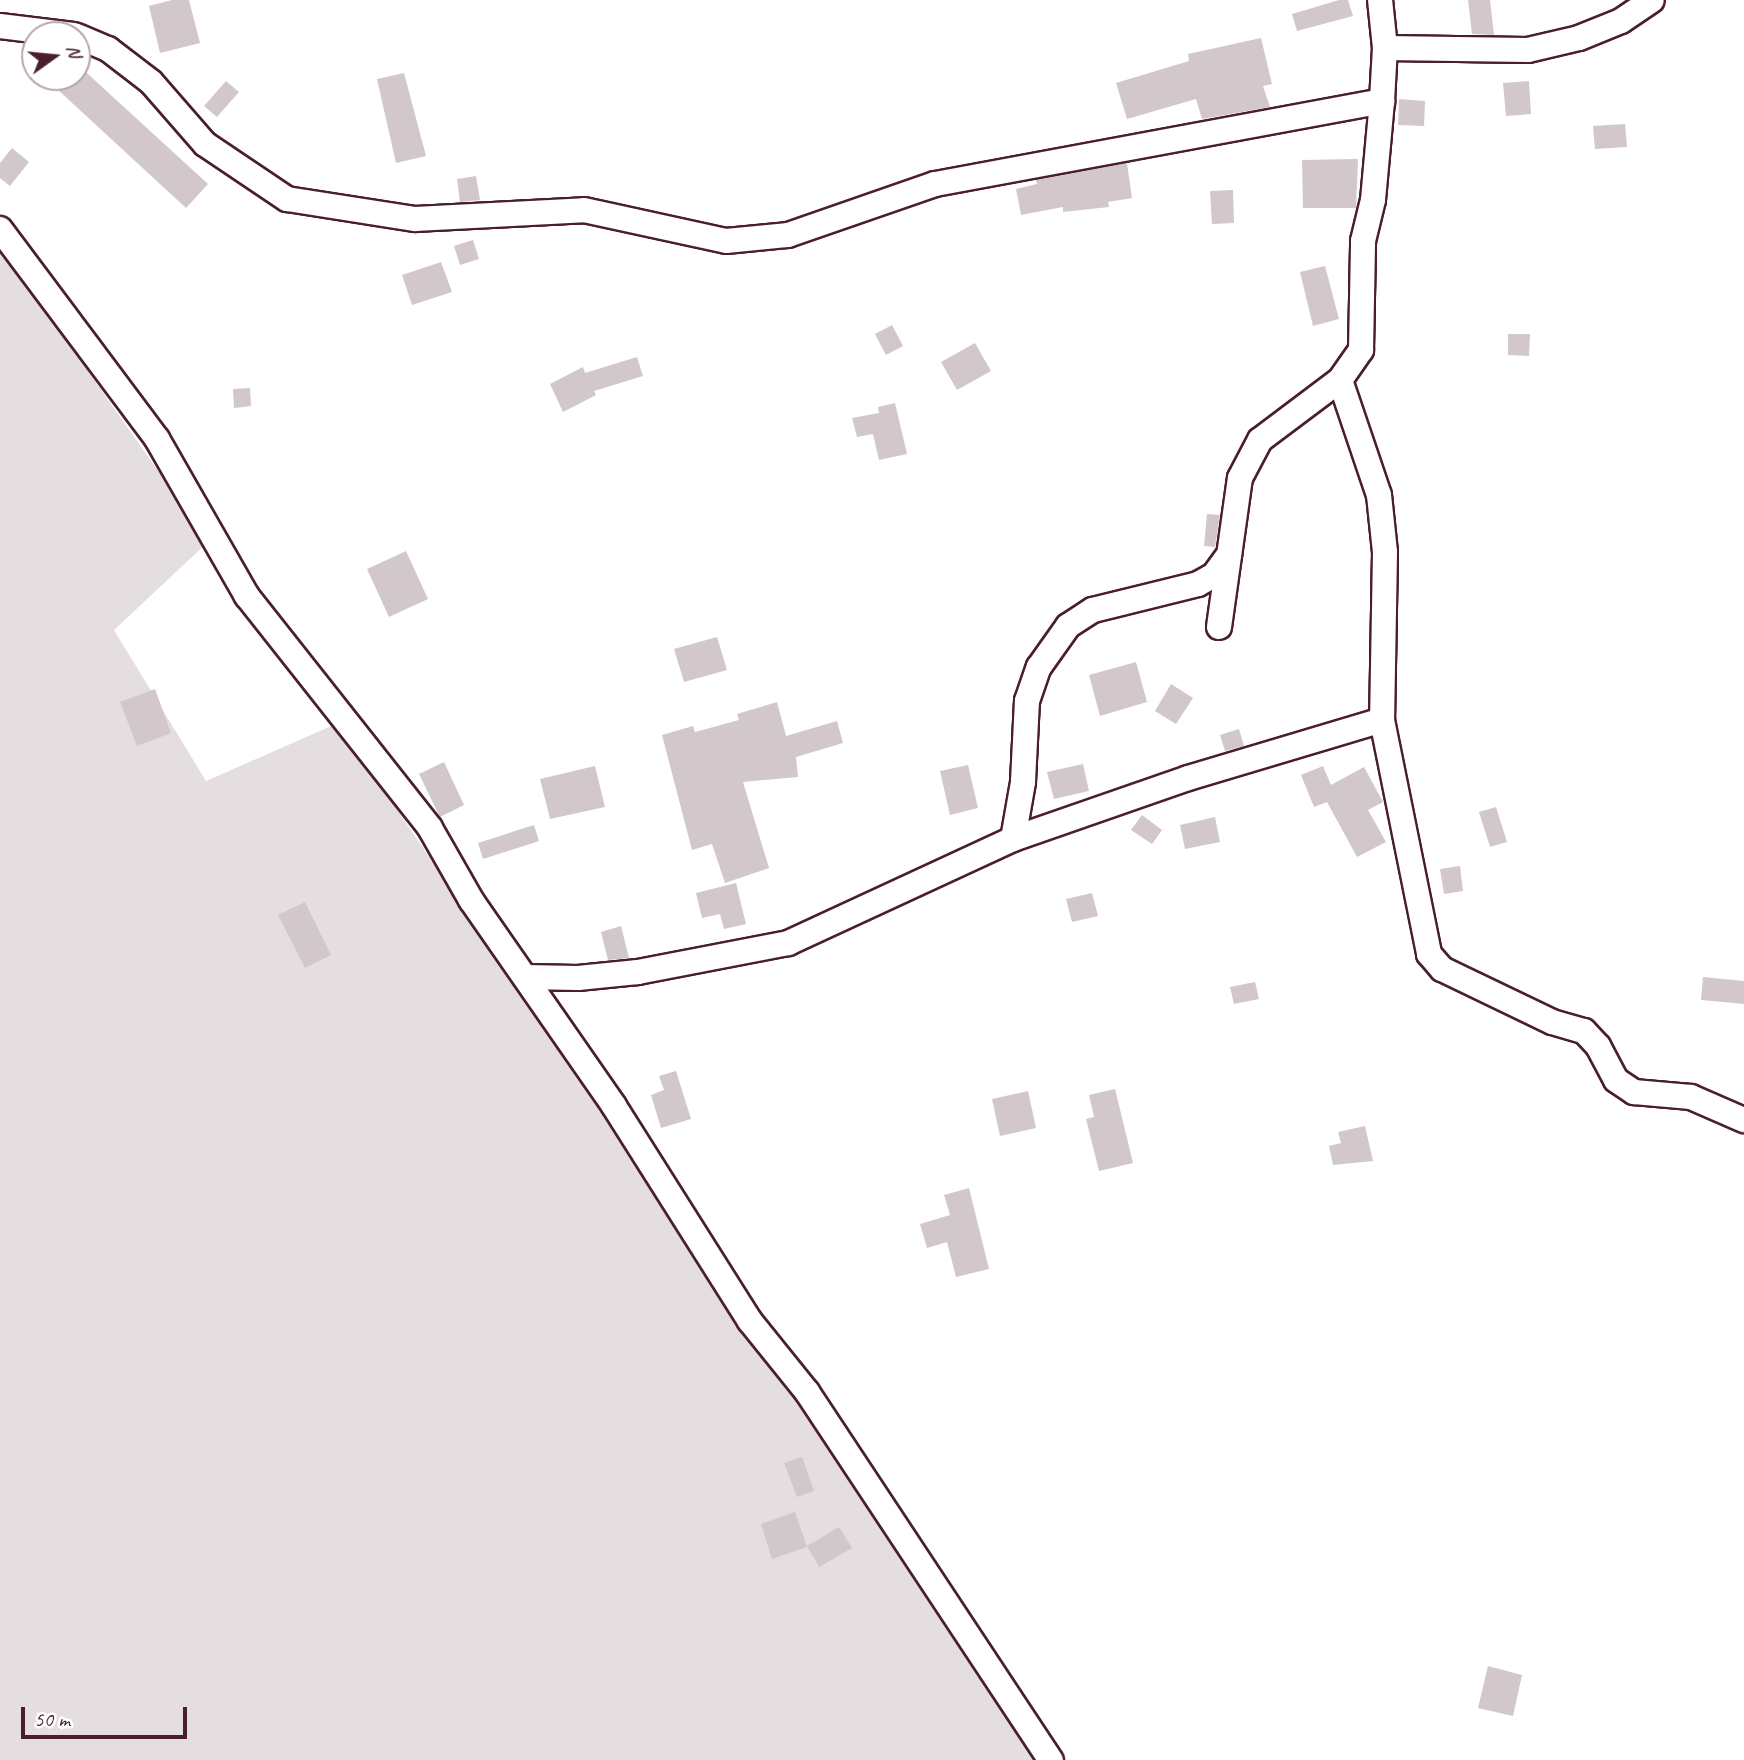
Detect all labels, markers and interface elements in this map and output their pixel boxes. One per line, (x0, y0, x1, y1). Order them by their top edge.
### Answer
north arrow (21, 21, 91, 91)
text: N (61, 42, 87, 60)
scale bar (24, 1694, 191, 1738)
text: 50 m (34, 1706, 70, 1732)

